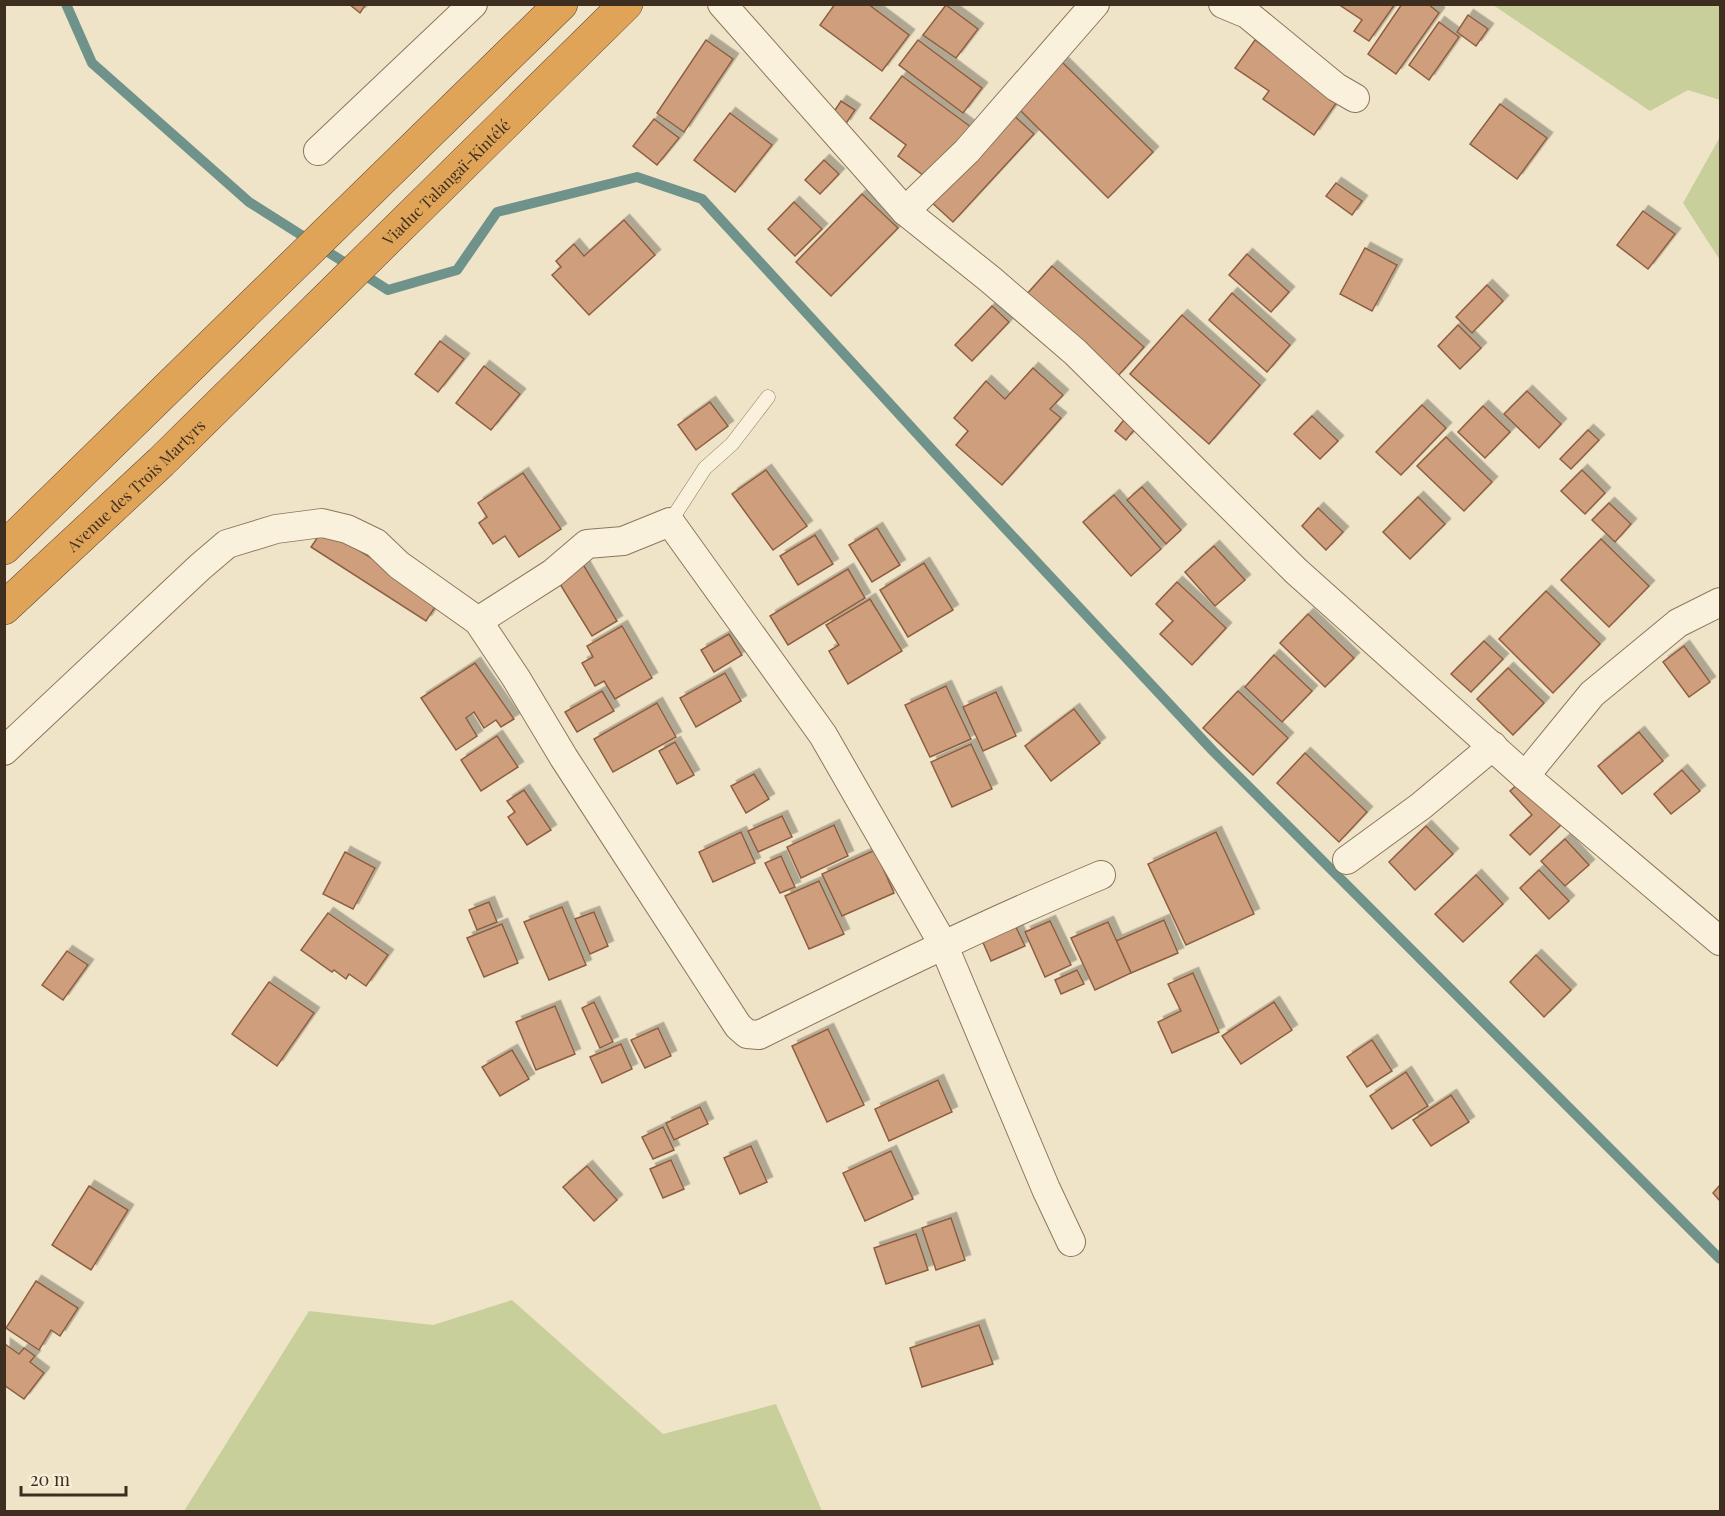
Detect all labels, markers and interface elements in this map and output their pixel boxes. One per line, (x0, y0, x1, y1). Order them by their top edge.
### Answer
street label: Viaduc Talangaï-Kintélé (376, 114, 514, 250)
street label: Avenue des Trois Martyrs (61, 414, 209, 556)
scale bar (21, 1459, 126, 1497)
text: 20 m (30, 1467, 70, 1491)

